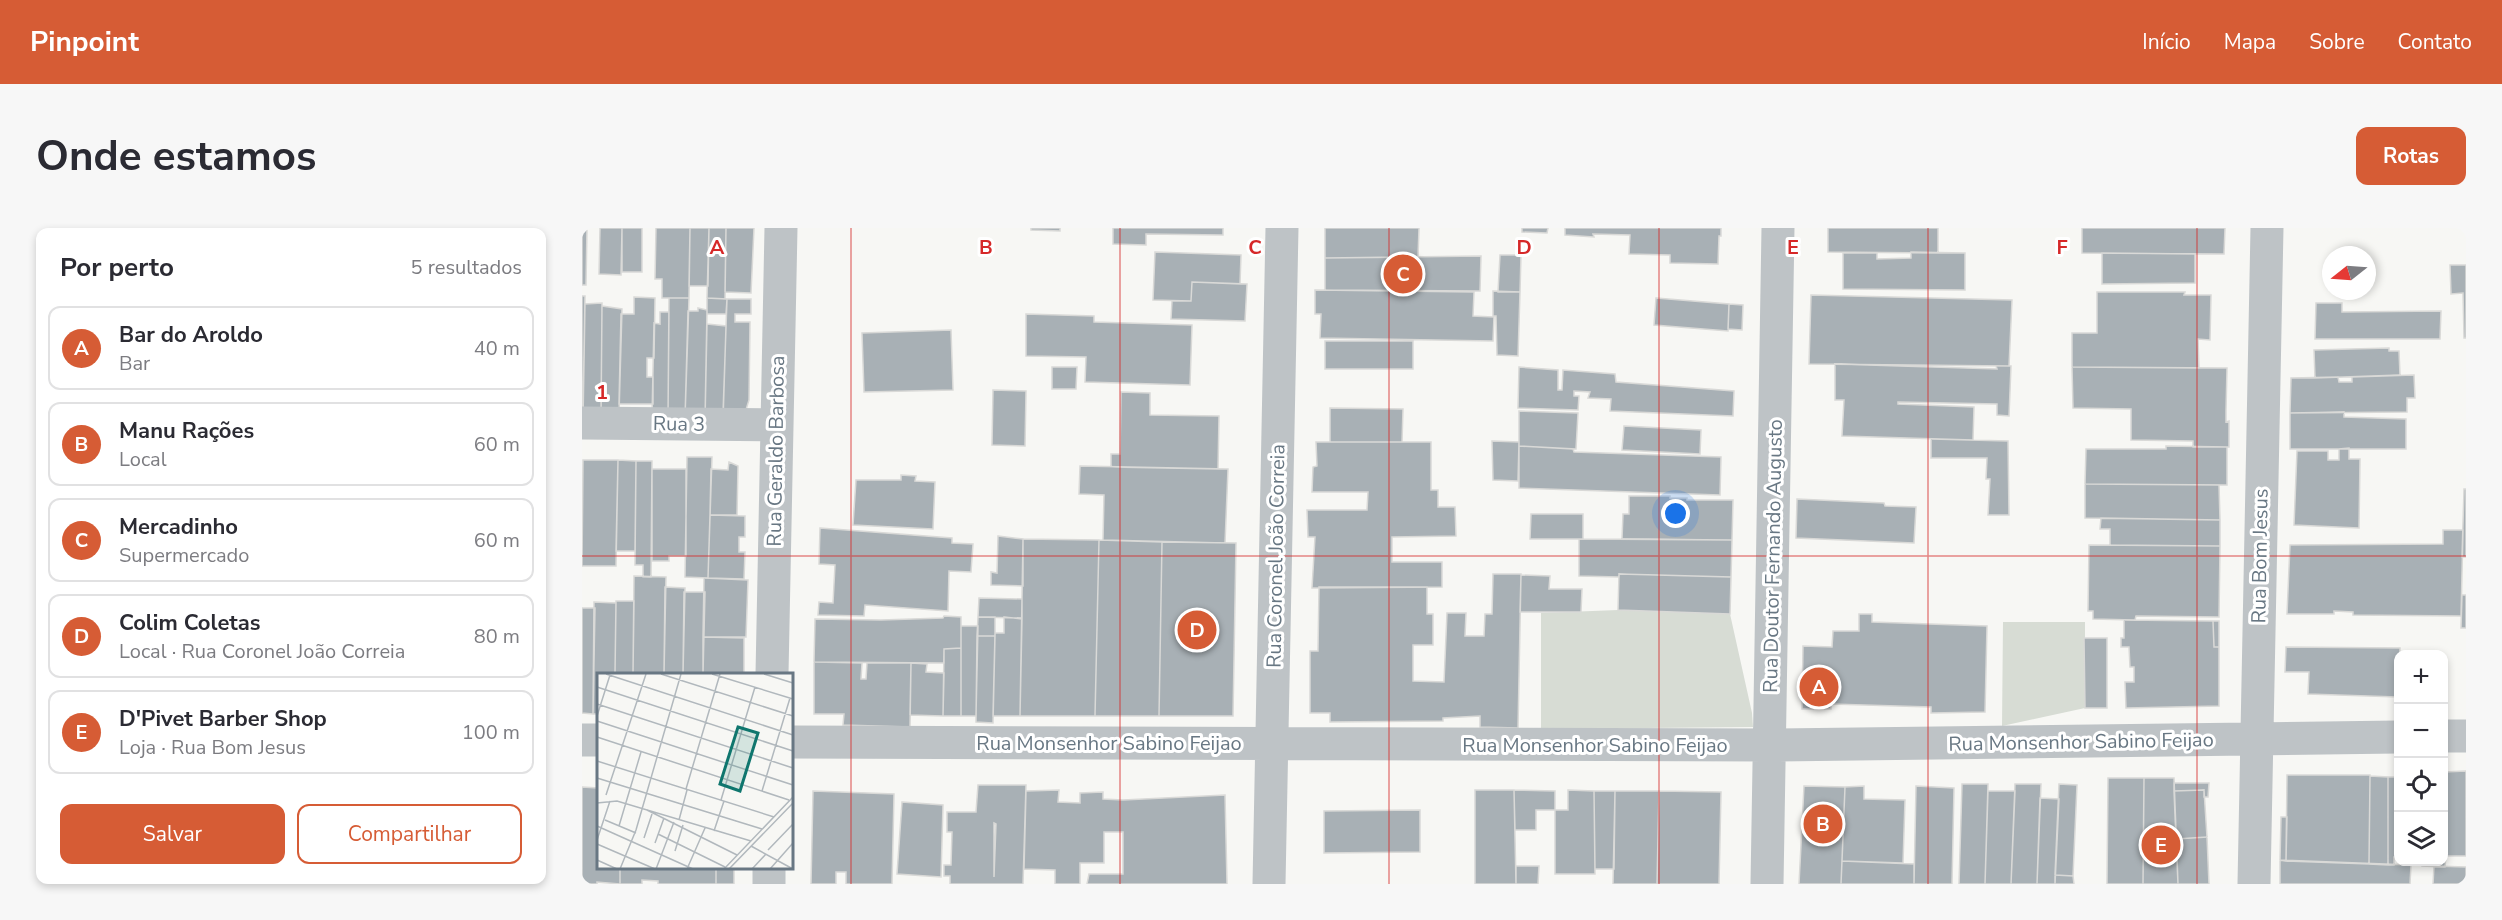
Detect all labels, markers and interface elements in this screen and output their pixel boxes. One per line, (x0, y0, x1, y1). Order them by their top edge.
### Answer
text: Pinpoint (30, 23, 139, 61)
text: Início (2142, 28, 2191, 56)
text: Mapa (2224, 28, 2276, 56)
text: Sobre (2309, 28, 2365, 56)
text: Contato (2398, 28, 2472, 56)
button: Rotas (2356, 127, 2466, 185)
text: Onde estamos (36, 128, 317, 185)
text: A (710, 234, 725, 261)
text: B (979, 234, 993, 261)
text: C (1248, 234, 1262, 261)
text: D (1516, 234, 1532, 261)
text: E (1787, 234, 1799, 261)
text: F (2056, 234, 2068, 261)
north arrow (2322, 246, 2376, 300)
text: Por perto (60, 250, 174, 285)
pin: C (1384, 252, 1422, 296)
text: 5 resultados (411, 254, 522, 281)
text: Bar do Aroldo (119, 320, 263, 350)
text: A (74, 335, 89, 362)
text: 40 m (474, 335, 520, 362)
text: Bar (119, 350, 150, 377)
street label: Rua Geraldo Barbosa (761, 355, 791, 547)
text: 1 (596, 379, 608, 406)
street label: Rua 3 (653, 410, 705, 438)
text: Manu Rações (119, 416, 254, 446)
street label: Rua Doutor Fernando Augusto (1757, 419, 1789, 693)
text: B (75, 431, 88, 458)
text: 60 m (474, 431, 520, 458)
street label: Rua Coronel João Correia (1261, 444, 1291, 668)
text: Local (119, 446, 167, 473)
street label: Rua Bom Jesus (2245, 488, 2275, 624)
your location (1661, 499, 1690, 528)
text: Mercadinho (119, 512, 238, 542)
text: C (75, 527, 88, 554)
text: 60 m (474, 527, 520, 554)
text: Supermercado (119, 542, 249, 569)
text: Colim Coletas (119, 608, 261, 638)
pin: D (1178, 608, 1216, 652)
text: D (74, 623, 89, 650)
text: 80 m (474, 623, 520, 650)
text: Local · Rua Coronel João Correia (119, 638, 405, 665)
map controls (2394, 650, 2448, 866)
button: + (2394, 650, 2448, 704)
pin: A (1800, 664, 1838, 710)
inset map (597, 673, 794, 869)
text: D'Pivet Barber Shop (119, 704, 327, 734)
button: − (2394, 704, 2448, 758)
text: E (76, 719, 87, 746)
text: 100 m (462, 719, 520, 746)
street label: Rua Monsenhor Sabino Feijao (1948, 726, 2214, 758)
street label: Rua Monsenhor Sabino Feijao (976, 730, 1242, 757)
street label: Rua Monsenhor Sabino Feijao (1462, 732, 1728, 759)
text: Loja · Rua Bom Jesus (119, 734, 306, 761)
button: locate (2394, 758, 2448, 812)
pin: B (1804, 802, 1842, 846)
button: Salvar (60, 804, 285, 864)
button: Compartilhar (297, 804, 522, 864)
button: layers (2394, 812, 2448, 866)
pin: E (2142, 822, 2180, 868)

